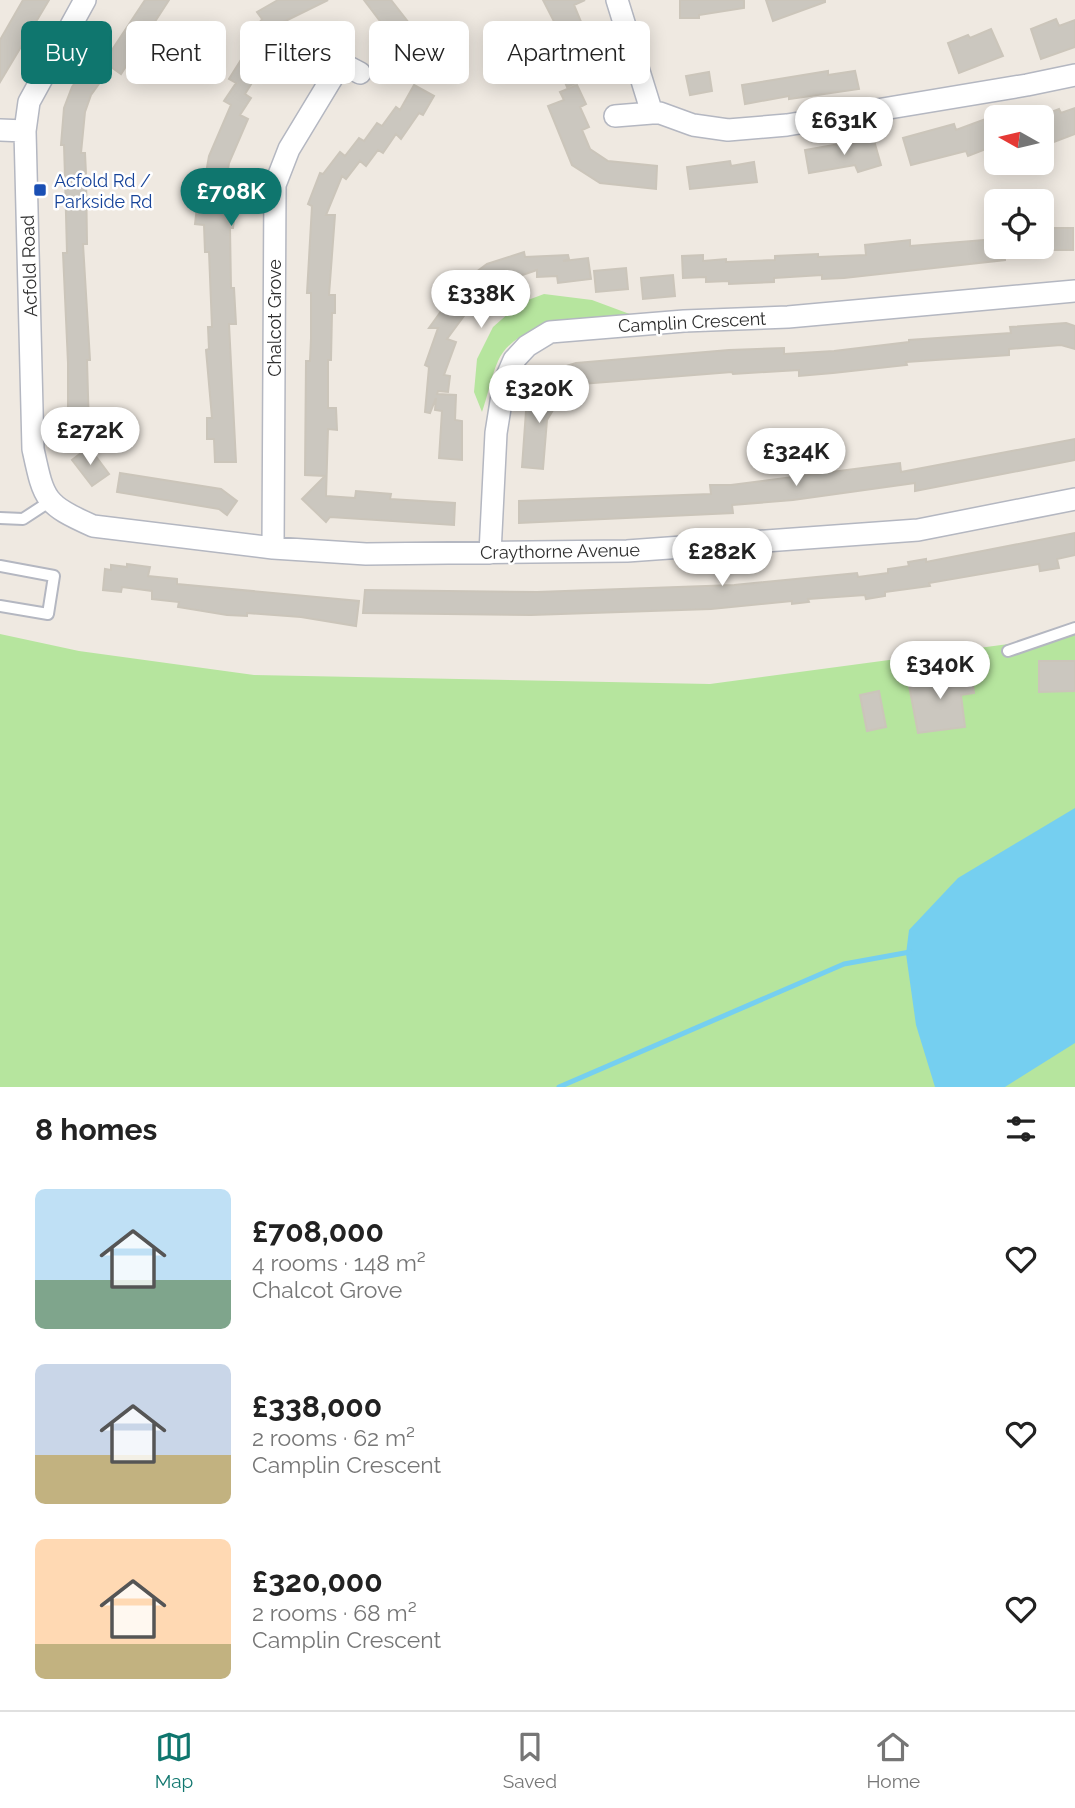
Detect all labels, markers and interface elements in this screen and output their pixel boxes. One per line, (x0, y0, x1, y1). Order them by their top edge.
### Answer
chip: Buy (21, 21, 112, 84)
chip: Rent (126, 21, 226, 84)
chip: Filters (240, 21, 355, 84)
chip: New (369, 21, 469, 84)
chip: Apartment (483, 21, 650, 84)
pin: £631K (795, 97, 893, 157)
north arrow (984, 105, 1054, 175)
map controls (984, 105, 1054, 259)
text: £631K (811, 106, 877, 133)
pin: £708K (182, 168, 280, 228)
place label: Acfold Rd / Parkside Rd (54, 170, 152, 212)
text: £708K (197, 177, 265, 204)
marker: Acfold Rd / Parkside Rd (32, 182, 48, 198)
button: locate (984, 189, 1054, 259)
street label: Acfold Road (17, 215, 41, 317)
street label: Chalcot Grove (264, 259, 285, 377)
pin: £338K (432, 270, 530, 330)
text: £338K (447, 279, 515, 306)
street label: Camplin Crescent (617, 308, 767, 336)
pin: £320K (490, 366, 588, 425)
text: £320K (505, 374, 573, 401)
pin: £272K (41, 407, 139, 467)
text: £272K (57, 416, 123, 443)
pin: £324K (747, 428, 845, 488)
text: £324K (763, 437, 829, 464)
pin: £282K (673, 528, 771, 588)
text: £282K (688, 537, 756, 564)
street label: Craythorne Avenue (480, 539, 640, 563)
pin: £340K (891, 642, 989, 701)
text: £340K (906, 650, 974, 677)
icon: filters (1002, 1110, 1040, 1148)
text: 8 homes (35, 1112, 157, 1147)
text: £708,000 (252, 1214, 384, 1249)
icon: home (91, 1217, 175, 1301)
icon: heart (1002, 1240, 1040, 1278)
text: 4 rooms · 148 m² (252, 1249, 426, 1276)
text: Chalcot Grove (252, 1276, 402, 1303)
text: £338,000 (252, 1389, 382, 1424)
icon: home (91, 1392, 175, 1476)
icon: heart (1002, 1415, 1040, 1453)
text: 2 rooms · 62 m² (252, 1424, 415, 1451)
text: Camplin Crescent (252, 1451, 441, 1478)
text: £320,000 (252, 1564, 383, 1599)
icon: home (91, 1567, 175, 1651)
icon: heart (1002, 1590, 1040, 1628)
text: 2 rooms · 68 m² (252, 1599, 417, 1626)
text: Camplin Crescent (252, 1626, 441, 1653)
tab: Map (155, 1728, 193, 1792)
tab: Saved (503, 1728, 557, 1792)
tab: Home (866, 1728, 920, 1792)

